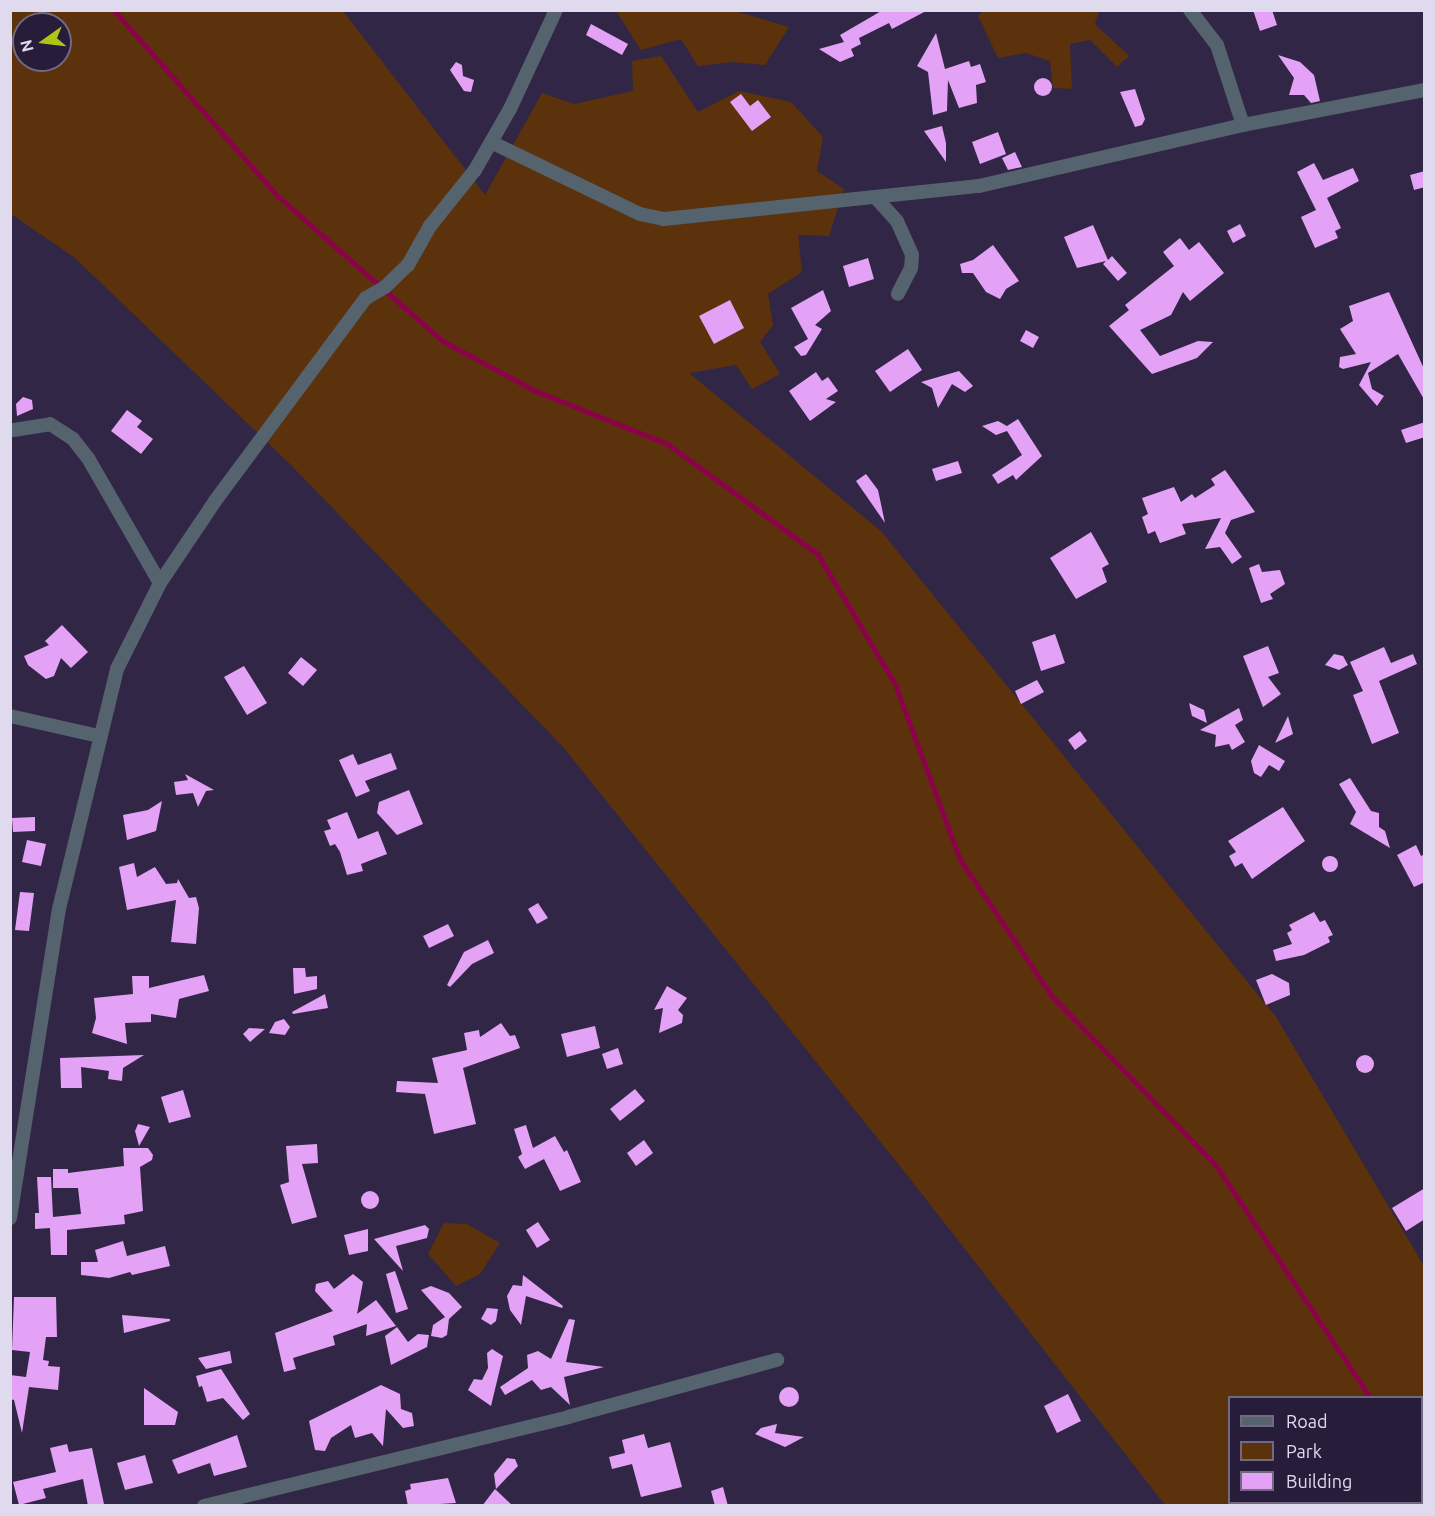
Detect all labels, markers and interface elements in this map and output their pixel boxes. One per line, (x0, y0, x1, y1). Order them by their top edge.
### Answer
north arrow (12, 12, 72, 72)
text: N (16, 38, 37, 54)
legend (1228, 1396, 1423, 1504)
text: Road (1286, 1411, 1328, 1431)
text: Park (1286, 1441, 1322, 1461)
text: Building (1286, 1471, 1352, 1491)

